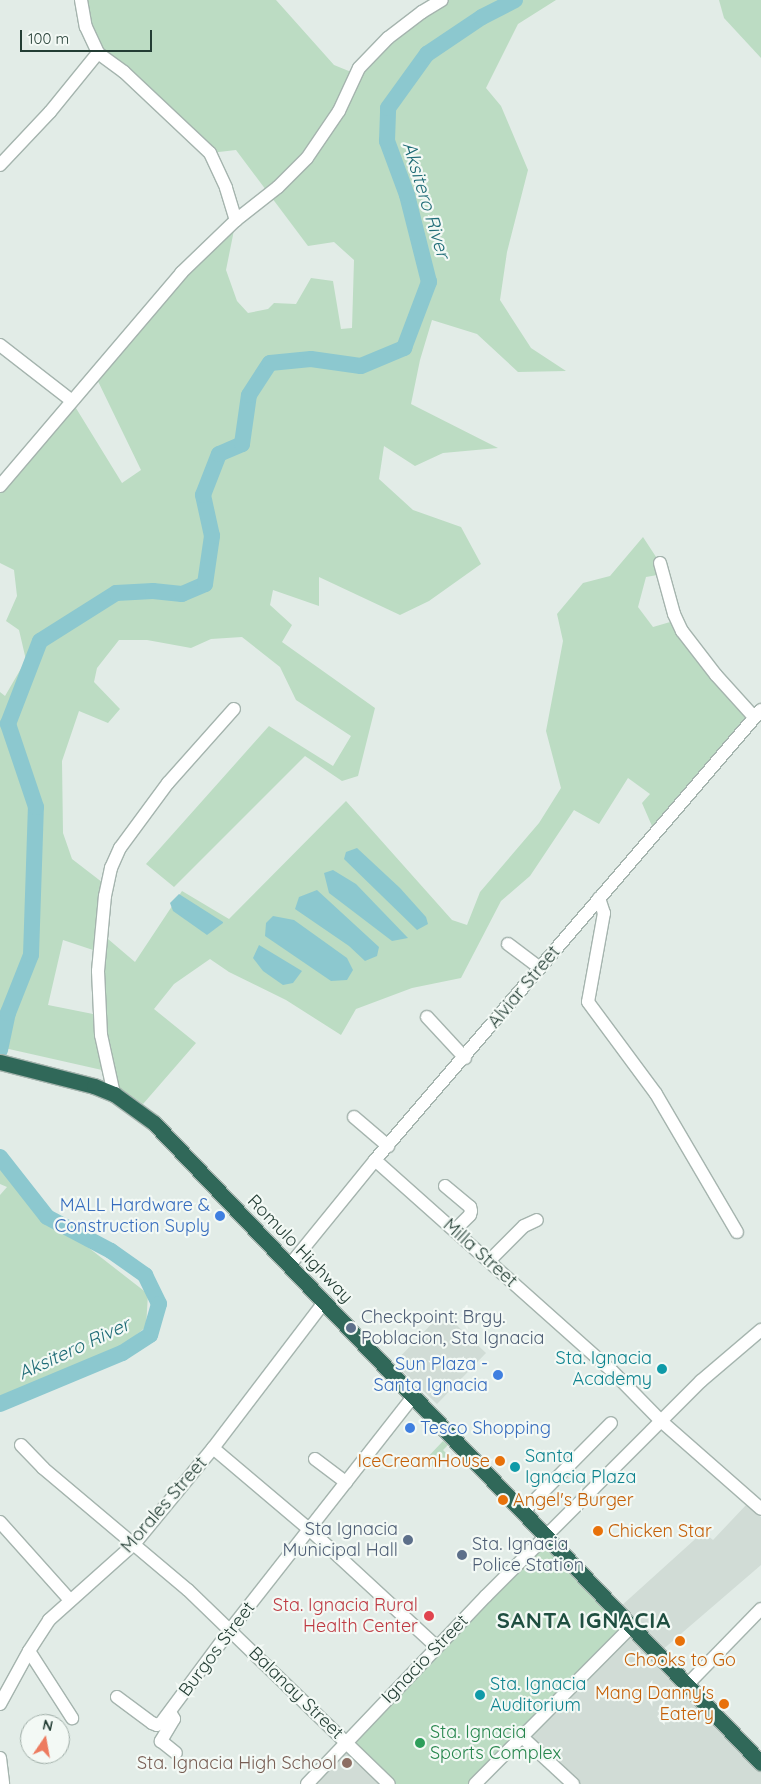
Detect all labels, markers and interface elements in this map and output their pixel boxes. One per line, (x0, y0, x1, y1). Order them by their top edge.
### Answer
scale bar (22, 20, 155, 52)
text: 100 m (28, 29, 69, 48)
water label: Aksitero River (397, 139, 455, 261)
street label: Alviar Street (483, 942, 565, 1032)
street label: Romulo Highway (243, 1190, 357, 1308)
place label: MALL Hardware & Construction Suply (54, 1195, 210, 1238)
marker: MALL Hardware & Construction Suply (214, 1210, 226, 1222)
street label: Milla Street (439, 1214, 521, 1292)
place label: Checkpoint: Brgy. Poblacion, Sta Ignacia (361, 1307, 544, 1350)
water label: Aksitero River (14, 1313, 134, 1385)
marker: Checkpoint: Brgy. Poblacion, Sta Ignacia (345, 1322, 357, 1334)
place label: Sta. Ignacia Academy (556, 1348, 652, 1390)
place label: Sun Plaza - Santa Ignacia (374, 1354, 488, 1396)
marker: Sta. Ignacia Academy (656, 1363, 668, 1375)
marker: Sun Plaza - Santa Ignacia (492, 1369, 504, 1381)
place label: Tesco Shopping (420, 1417, 551, 1439)
marker: Tesco Shopping (404, 1422, 416, 1434)
place label: Santa Ignacia Plaza (525, 1446, 636, 1488)
place label: IceCreamHouse (357, 1450, 490, 1472)
street label: Morales Street (116, 1453, 212, 1557)
marker: IceCreamHouse (494, 1455, 506, 1467)
marker: Santa Ignacia Plaza (509, 1461, 521, 1473)
place label: Angel's Burger (513, 1489, 634, 1511)
marker: Angel's Burger (497, 1494, 509, 1506)
place label: Sta Ignacia Municipal Hall (282, 1519, 398, 1562)
place label: Chicken Star (608, 1520, 712, 1542)
marker: Chicken Star (592, 1525, 604, 1537)
marker: Sta Ignacia Municipal Hall (402, 1534, 414, 1546)
place label: Sta. Ignacia Police Station (472, 1534, 584, 1576)
marker: Sta. Ignacia Police Station (456, 1549, 468, 1561)
place label: Sta. Ignacia Rural Health Center (273, 1595, 418, 1638)
street label: Burgos Street (174, 1597, 260, 1701)
district label: SANTA IGNACIA (495, 1608, 673, 1634)
marker: Sta. Ignacia Rural Health Center (422, 1609, 436, 1623)
street label: Ignacio Street (377, 1610, 473, 1708)
marker: Chooks to Go (674, 1635, 686, 1647)
street label: Balanay Street (244, 1642, 348, 1744)
place label: Chooks to Go (624, 1649, 736, 1671)
place label: Sta. Ignacia Auditorium (490, 1674, 586, 1716)
place label: Mang Danny's Eatery (595, 1683, 714, 1726)
marker: Sta. Ignacia Auditorium (474, 1689, 486, 1701)
marker: Mang Danny's Eatery (718, 1698, 730, 1710)
north arrow (20, 1714, 70, 1764)
text: N (41, 1715, 55, 1735)
place label: Sta. Ignacia Sports Complex (430, 1722, 561, 1765)
marker: Sta. Ignacia Sports Complex (414, 1737, 426, 1749)
place label: Sta. Ignacia High School (137, 1752, 337, 1774)
marker: Sta. Ignacia High School (341, 1757, 353, 1769)

